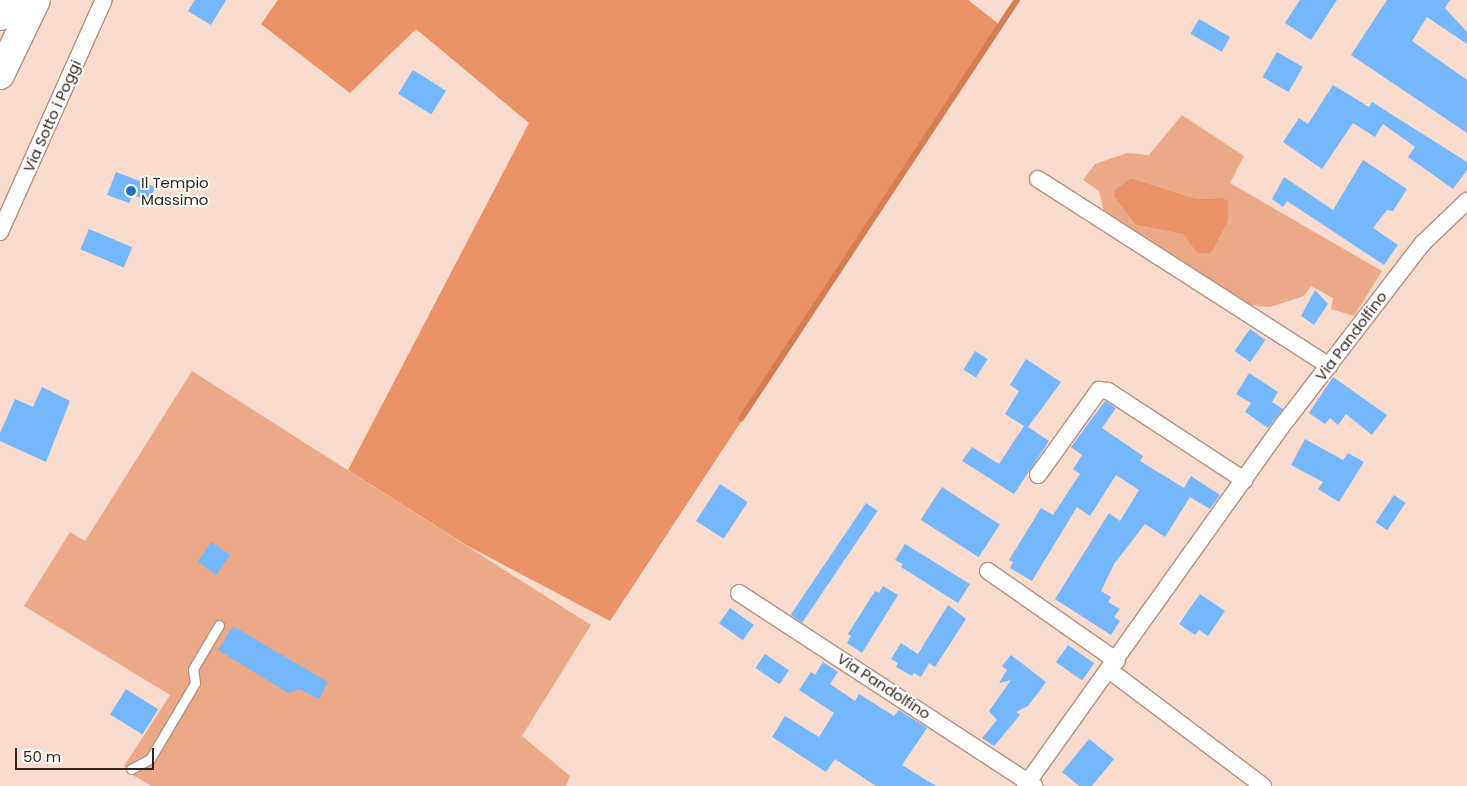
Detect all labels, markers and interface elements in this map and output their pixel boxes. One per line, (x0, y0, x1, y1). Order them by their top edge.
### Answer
street label: Via Sotto i Poggi (19, 57, 85, 175)
place label: Il Tempio Massimo (141, 173, 209, 208)
marker: Il Tempio Massimo (125, 185, 137, 197)
street label: Via Pandolfino (1311, 288, 1391, 384)
street label: Via Pandolfino (834, 649, 934, 723)
scale bar (18, 738, 156, 770)
text: 50 m (23, 746, 61, 767)

